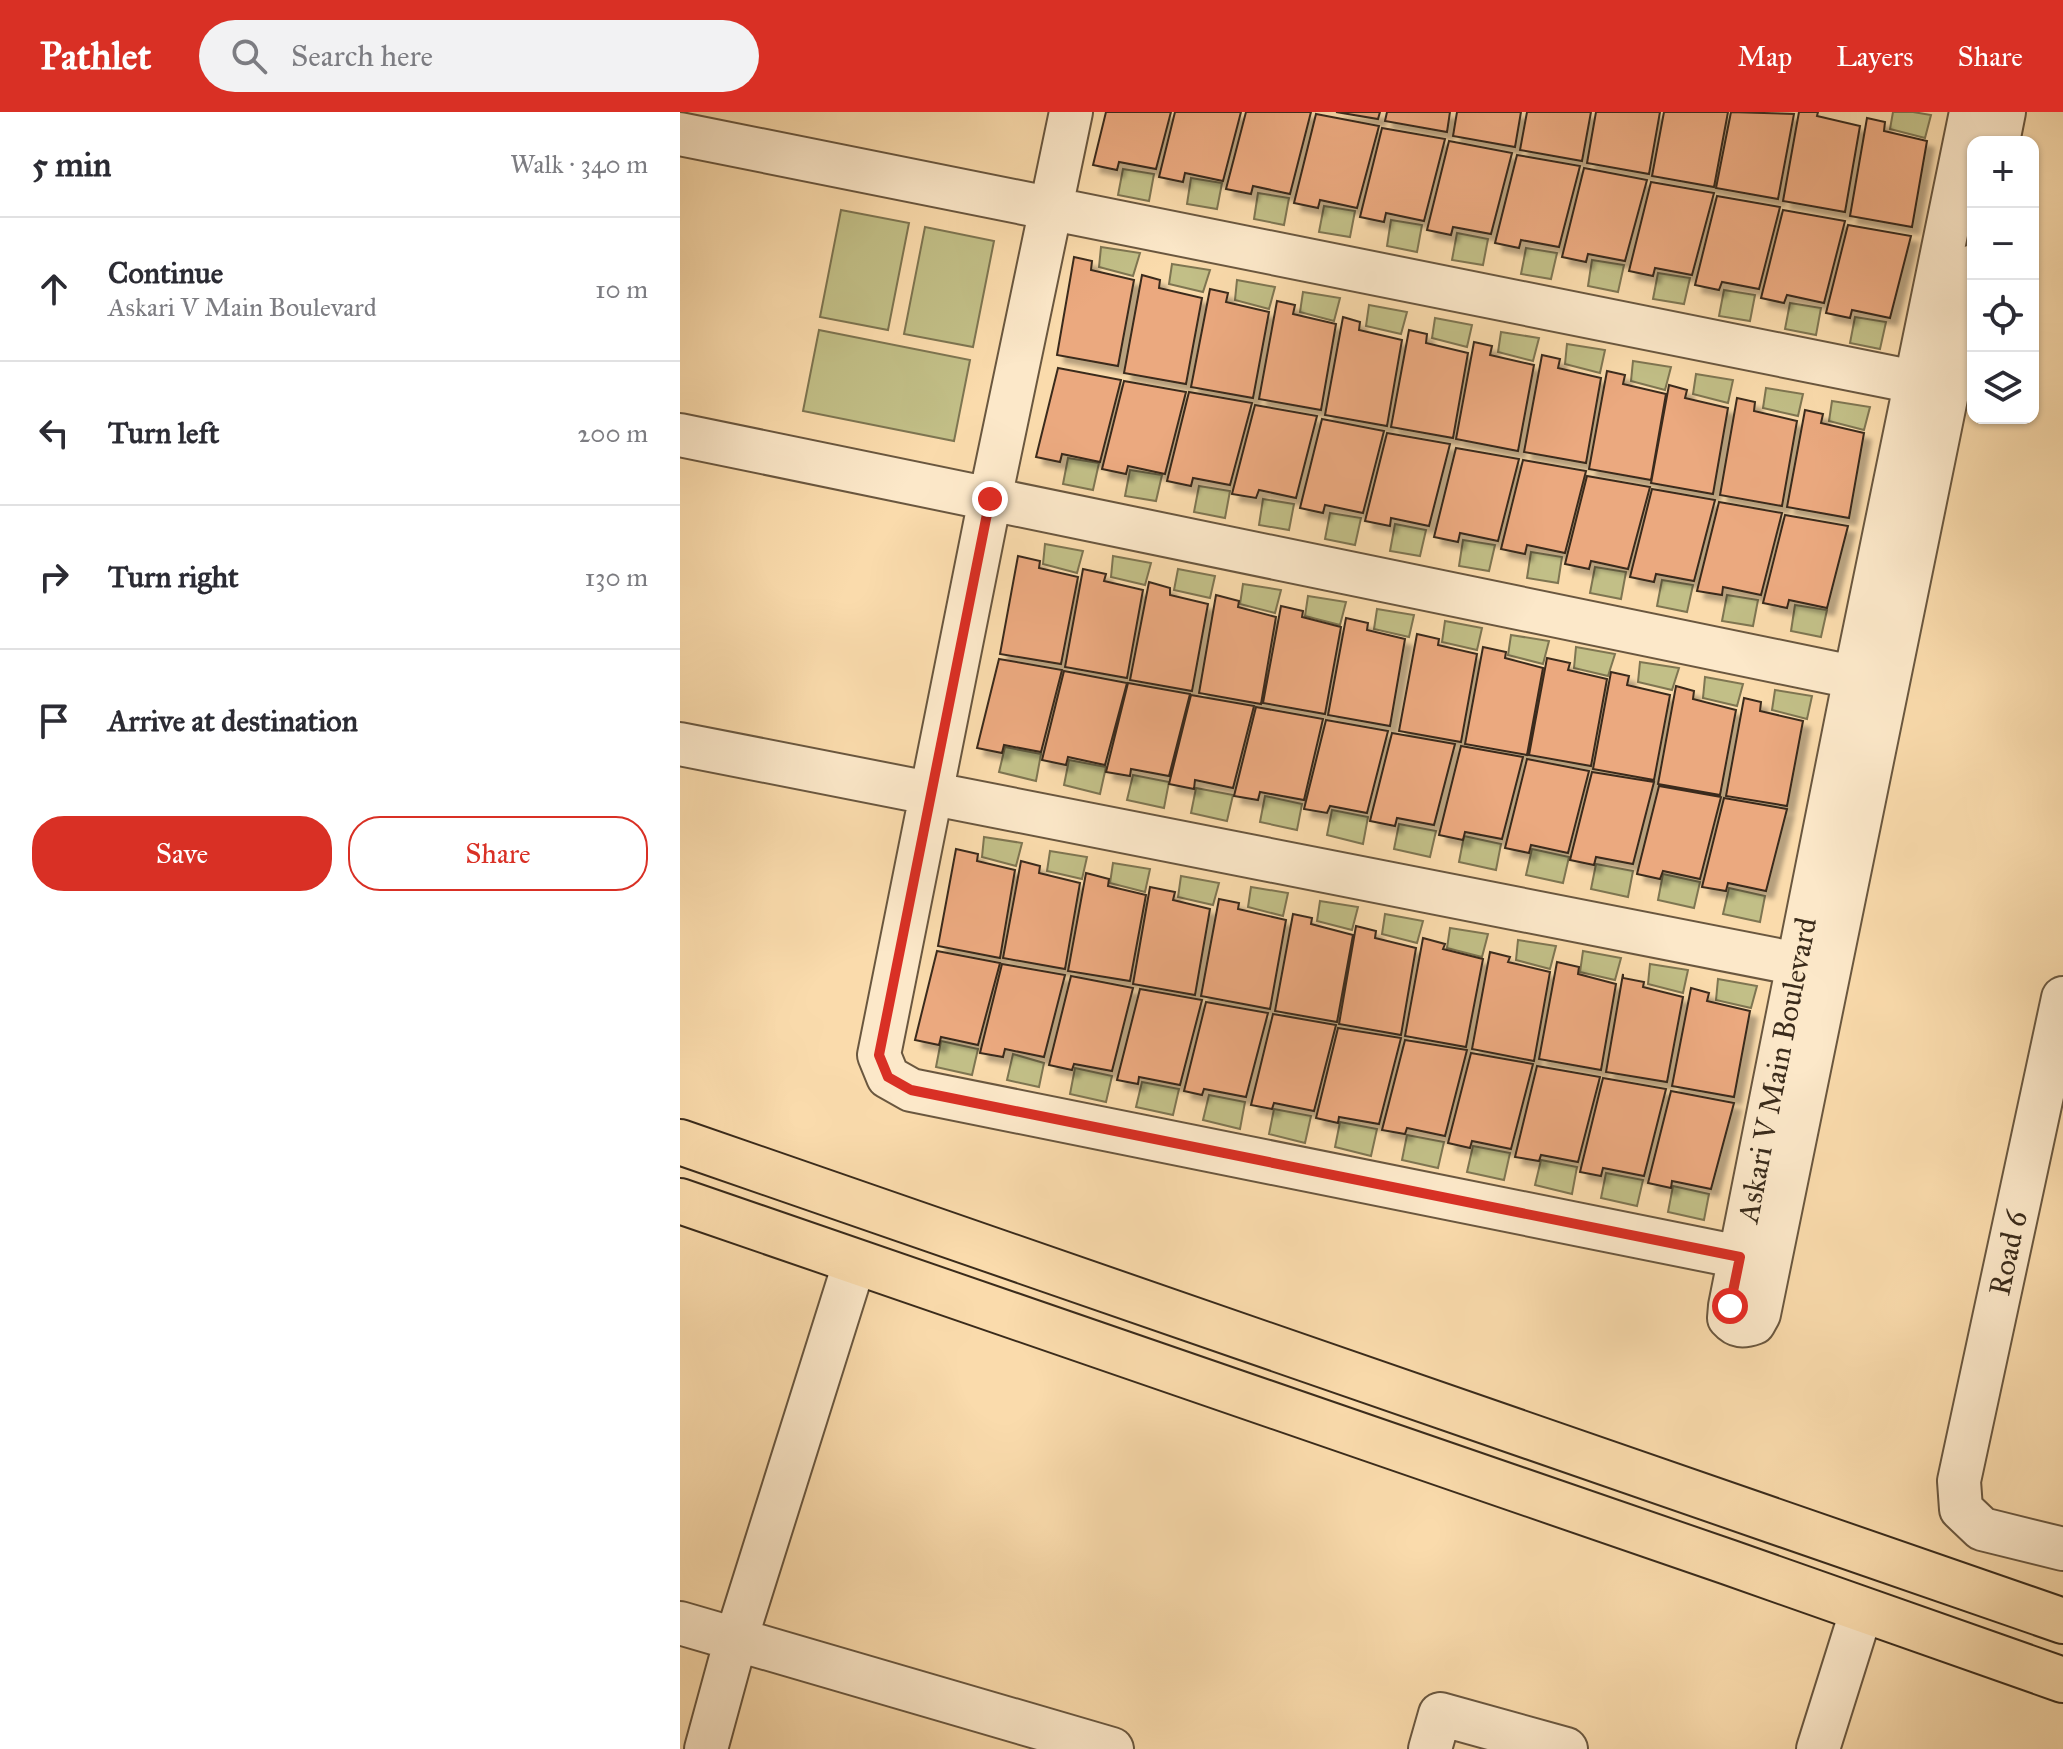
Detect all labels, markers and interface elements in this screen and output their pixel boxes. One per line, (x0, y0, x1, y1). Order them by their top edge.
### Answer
search box (199, 20, 759, 92)
text: Pathlet (40, 33, 151, 79)
icon: search (227, 34, 271, 78)
text: Search here (291, 38, 433, 74)
text: Map (1737, 39, 1792, 74)
text: Layers (1836, 39, 1914, 74)
text: Share (1958, 39, 2023, 74)
map controls (1967, 136, 2039, 424)
button: + (1967, 136, 2039, 208)
text: 5 min (32, 144, 111, 185)
text: Walk · 340 m (510, 148, 648, 180)
button: − (1967, 208, 2039, 280)
text: Continue (108, 255, 223, 291)
icon: ahead (32, 267, 76, 311)
text: 10 m (595, 273, 648, 305)
button: locate (1967, 280, 2039, 352)
text: Askari V Main Boulevard (108, 291, 377, 323)
button: layers (1967, 352, 2039, 424)
icon: left (32, 411, 76, 455)
text: Turn left (108, 415, 219, 451)
text: 200 m (577, 417, 648, 449)
route end (972, 481, 1008, 517)
icon: right (32, 555, 76, 599)
text: Turn right (108, 559, 239, 595)
text: 130 m (585, 561, 648, 593)
icon: arrive (32, 699, 76, 743)
text: Arrive at destination (108, 703, 358, 739)
button: Save (32, 816, 332, 891)
button: Share (348, 816, 648, 891)
street label: Askari V Main Boulevard (1729, 914, 1824, 1228)
street label: Road 6 (1981, 1206, 2035, 1299)
route start (1712, 1288, 1748, 1324)

